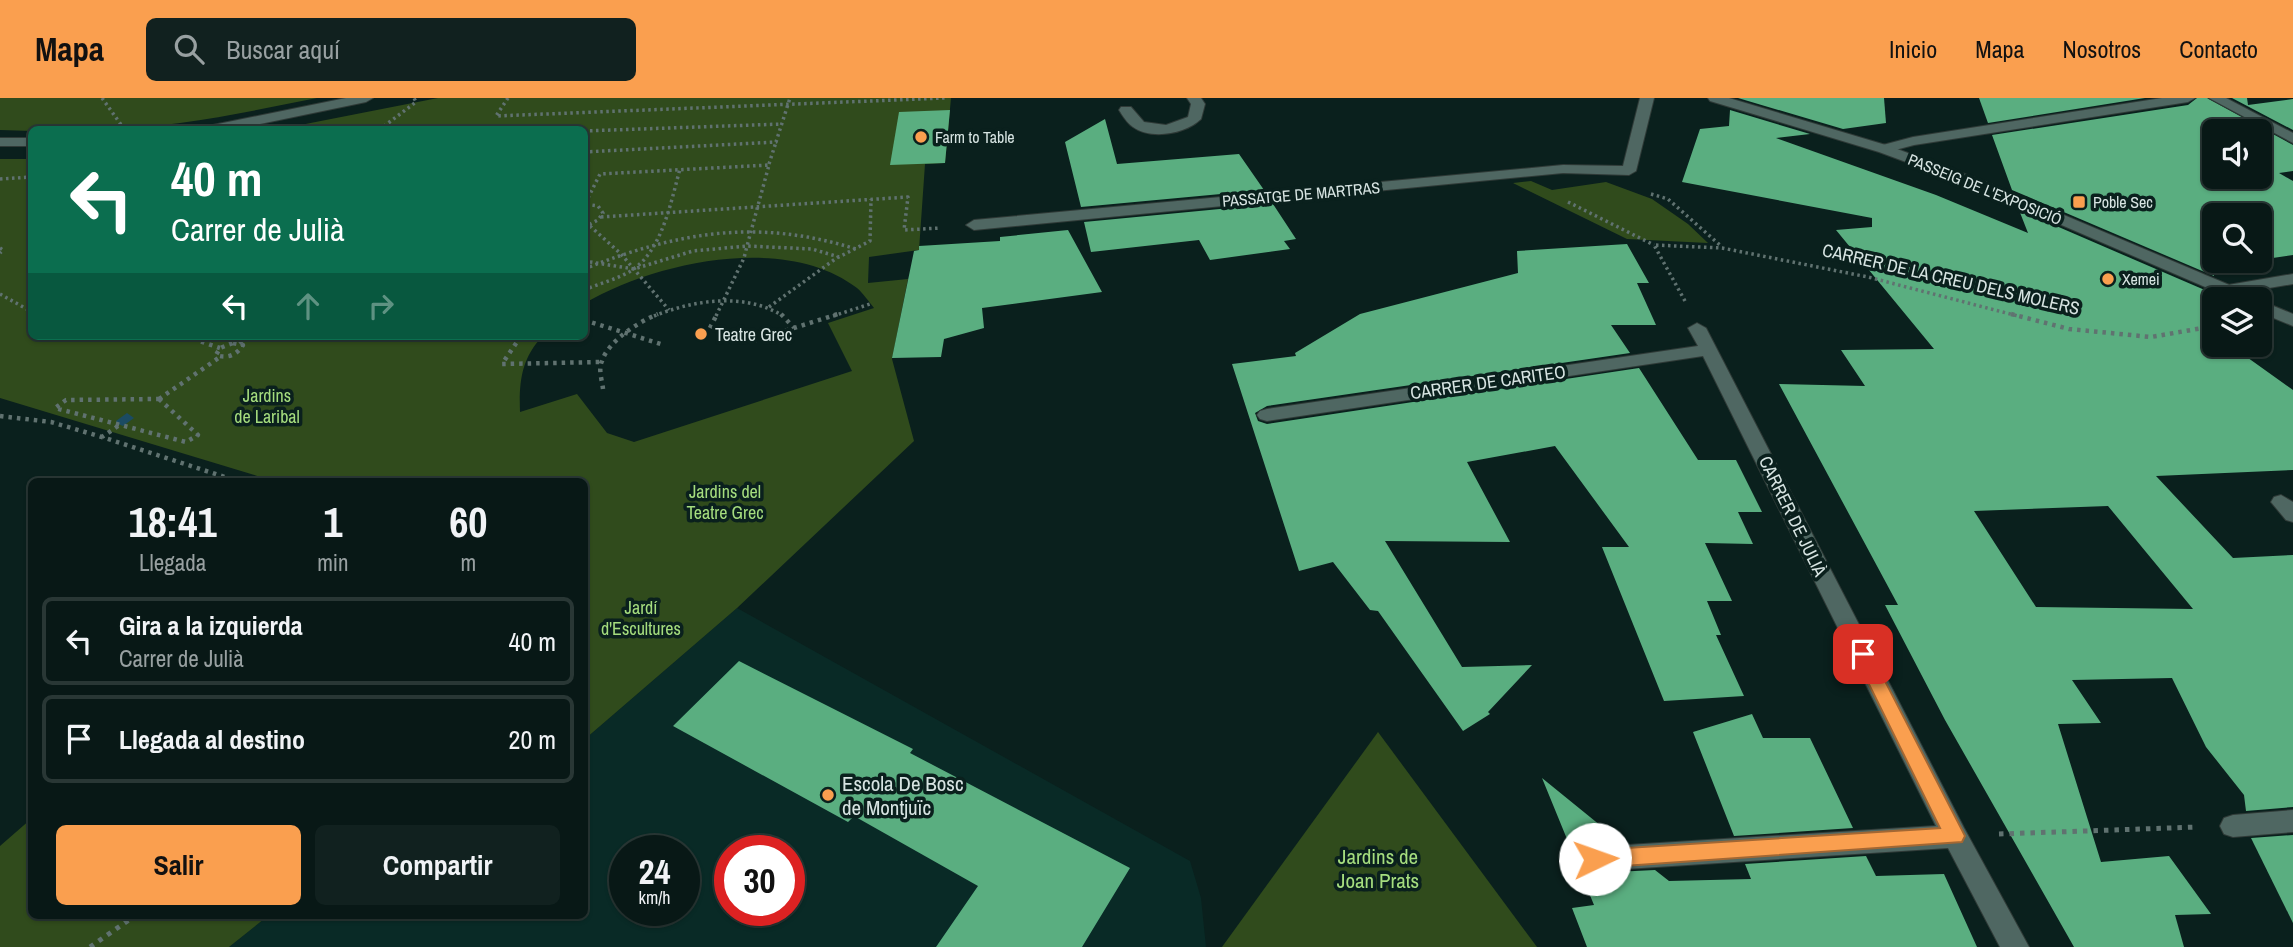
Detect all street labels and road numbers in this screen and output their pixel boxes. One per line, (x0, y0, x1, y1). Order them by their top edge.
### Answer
street label: PASSEIG DE L'EXPOSICIÓ (1905, 148, 2065, 230)
street label: PASSATGE DE MARTRAS (1221, 176, 1381, 212)
street label: CARRER DE LA CREU DELS MOLERS (1820, 237, 2082, 321)
street label: CARRER DE CARITEO (1409, 359, 1567, 405)
street label: CARRER DE JULIÀ (1753, 452, 1833, 581)

